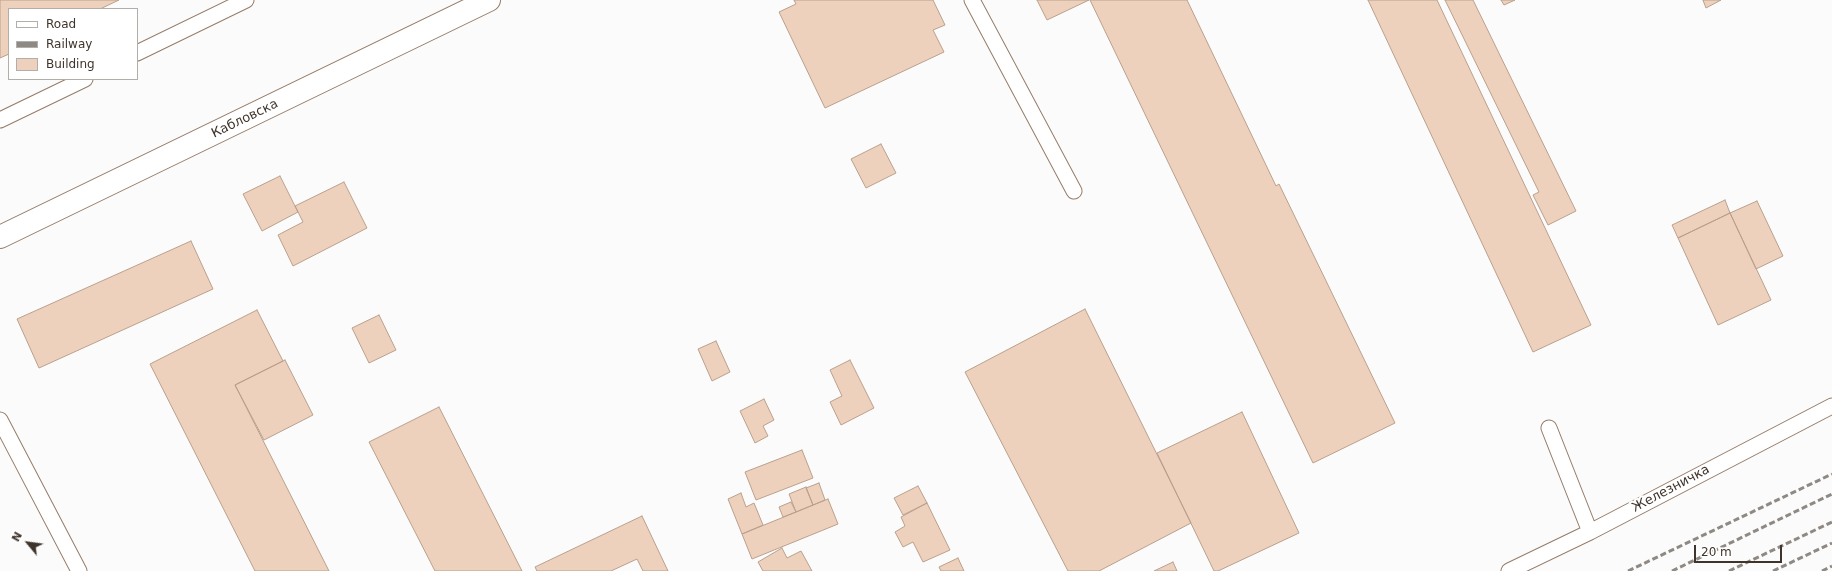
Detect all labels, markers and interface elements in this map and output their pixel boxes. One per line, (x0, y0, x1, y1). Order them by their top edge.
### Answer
legend (8, 8, 138, 80)
text: Road (46, 17, 76, 31)
text: Railway (46, 37, 92, 51)
text: Building (46, 57, 95, 71)
street label: Кабловска (209, 96, 281, 142)
street label: Железничка (1630, 462, 1712, 516)
north arrow (8, 523, 48, 563)
text: N (9, 530, 25, 544)
scale bar (1696, 537, 1784, 563)
text: 20 m (1701, 545, 1732, 559)

